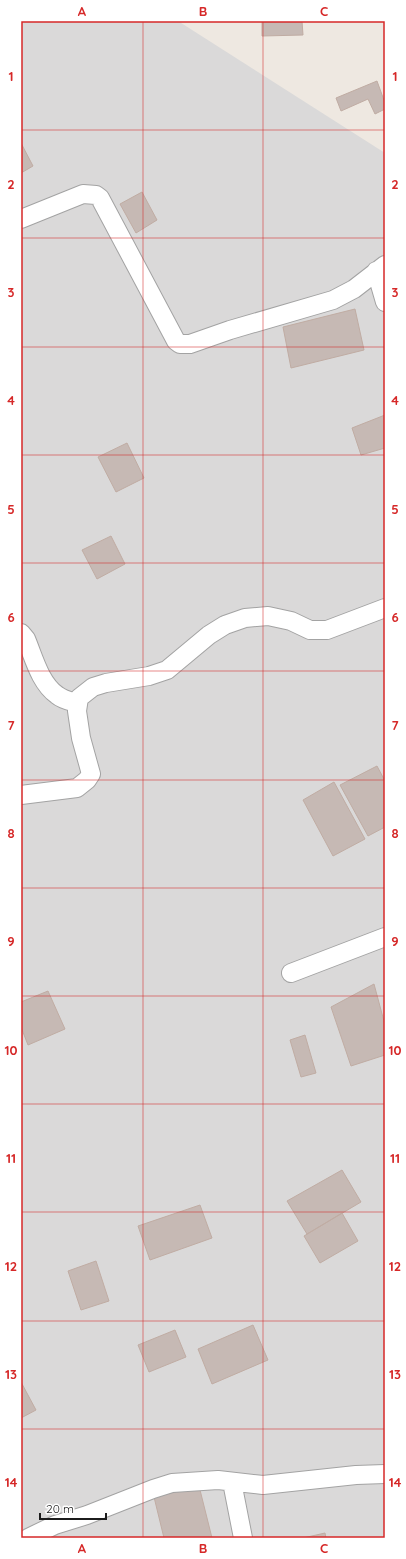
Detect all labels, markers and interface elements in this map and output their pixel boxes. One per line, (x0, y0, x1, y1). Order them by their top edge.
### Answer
text: A (78, 3, 87, 19)
text: B (199, 3, 207, 19)
text: C (320, 3, 328, 19)
text: 1 (8, 68, 14, 84)
text: 1 (392, 68, 398, 84)
text: 2 (7, 176, 15, 192)
text: 2 (391, 176, 399, 192)
text: 3 (8, 284, 15, 300)
text: 3 (392, 284, 399, 300)
text: 4 (7, 392, 15, 408)
text: 4 (391, 392, 399, 408)
text: 5 (7, 501, 15, 517)
text: 5 (391, 501, 399, 517)
text: 6 (7, 609, 15, 625)
text: 6 (391, 609, 399, 625)
text: 7 (7, 717, 15, 733)
text: 7 (391, 717, 399, 733)
text: 8 (7, 825, 15, 841)
text: 8 (391, 825, 399, 841)
text: 9 (7, 933, 15, 949)
text: 9 (391, 933, 399, 949)
text: 10 (4, 1042, 18, 1058)
text: 10 (388, 1042, 402, 1058)
text: 11 (6, 1150, 16, 1166)
text: 11 (390, 1150, 400, 1166)
text: 12 (5, 1258, 17, 1274)
text: 12 (389, 1258, 401, 1274)
text: 13 (5, 1366, 17, 1382)
text: 13 (389, 1366, 401, 1382)
text: 14 (5, 1474, 18, 1490)
text: 14 (389, 1474, 402, 1490)
scale bar (40, 1495, 106, 1521)
text: 20 m (46, 1501, 74, 1516)
text: A (78, 1540, 87, 1556)
text: B (199, 1540, 207, 1556)
text: C (320, 1540, 328, 1556)

